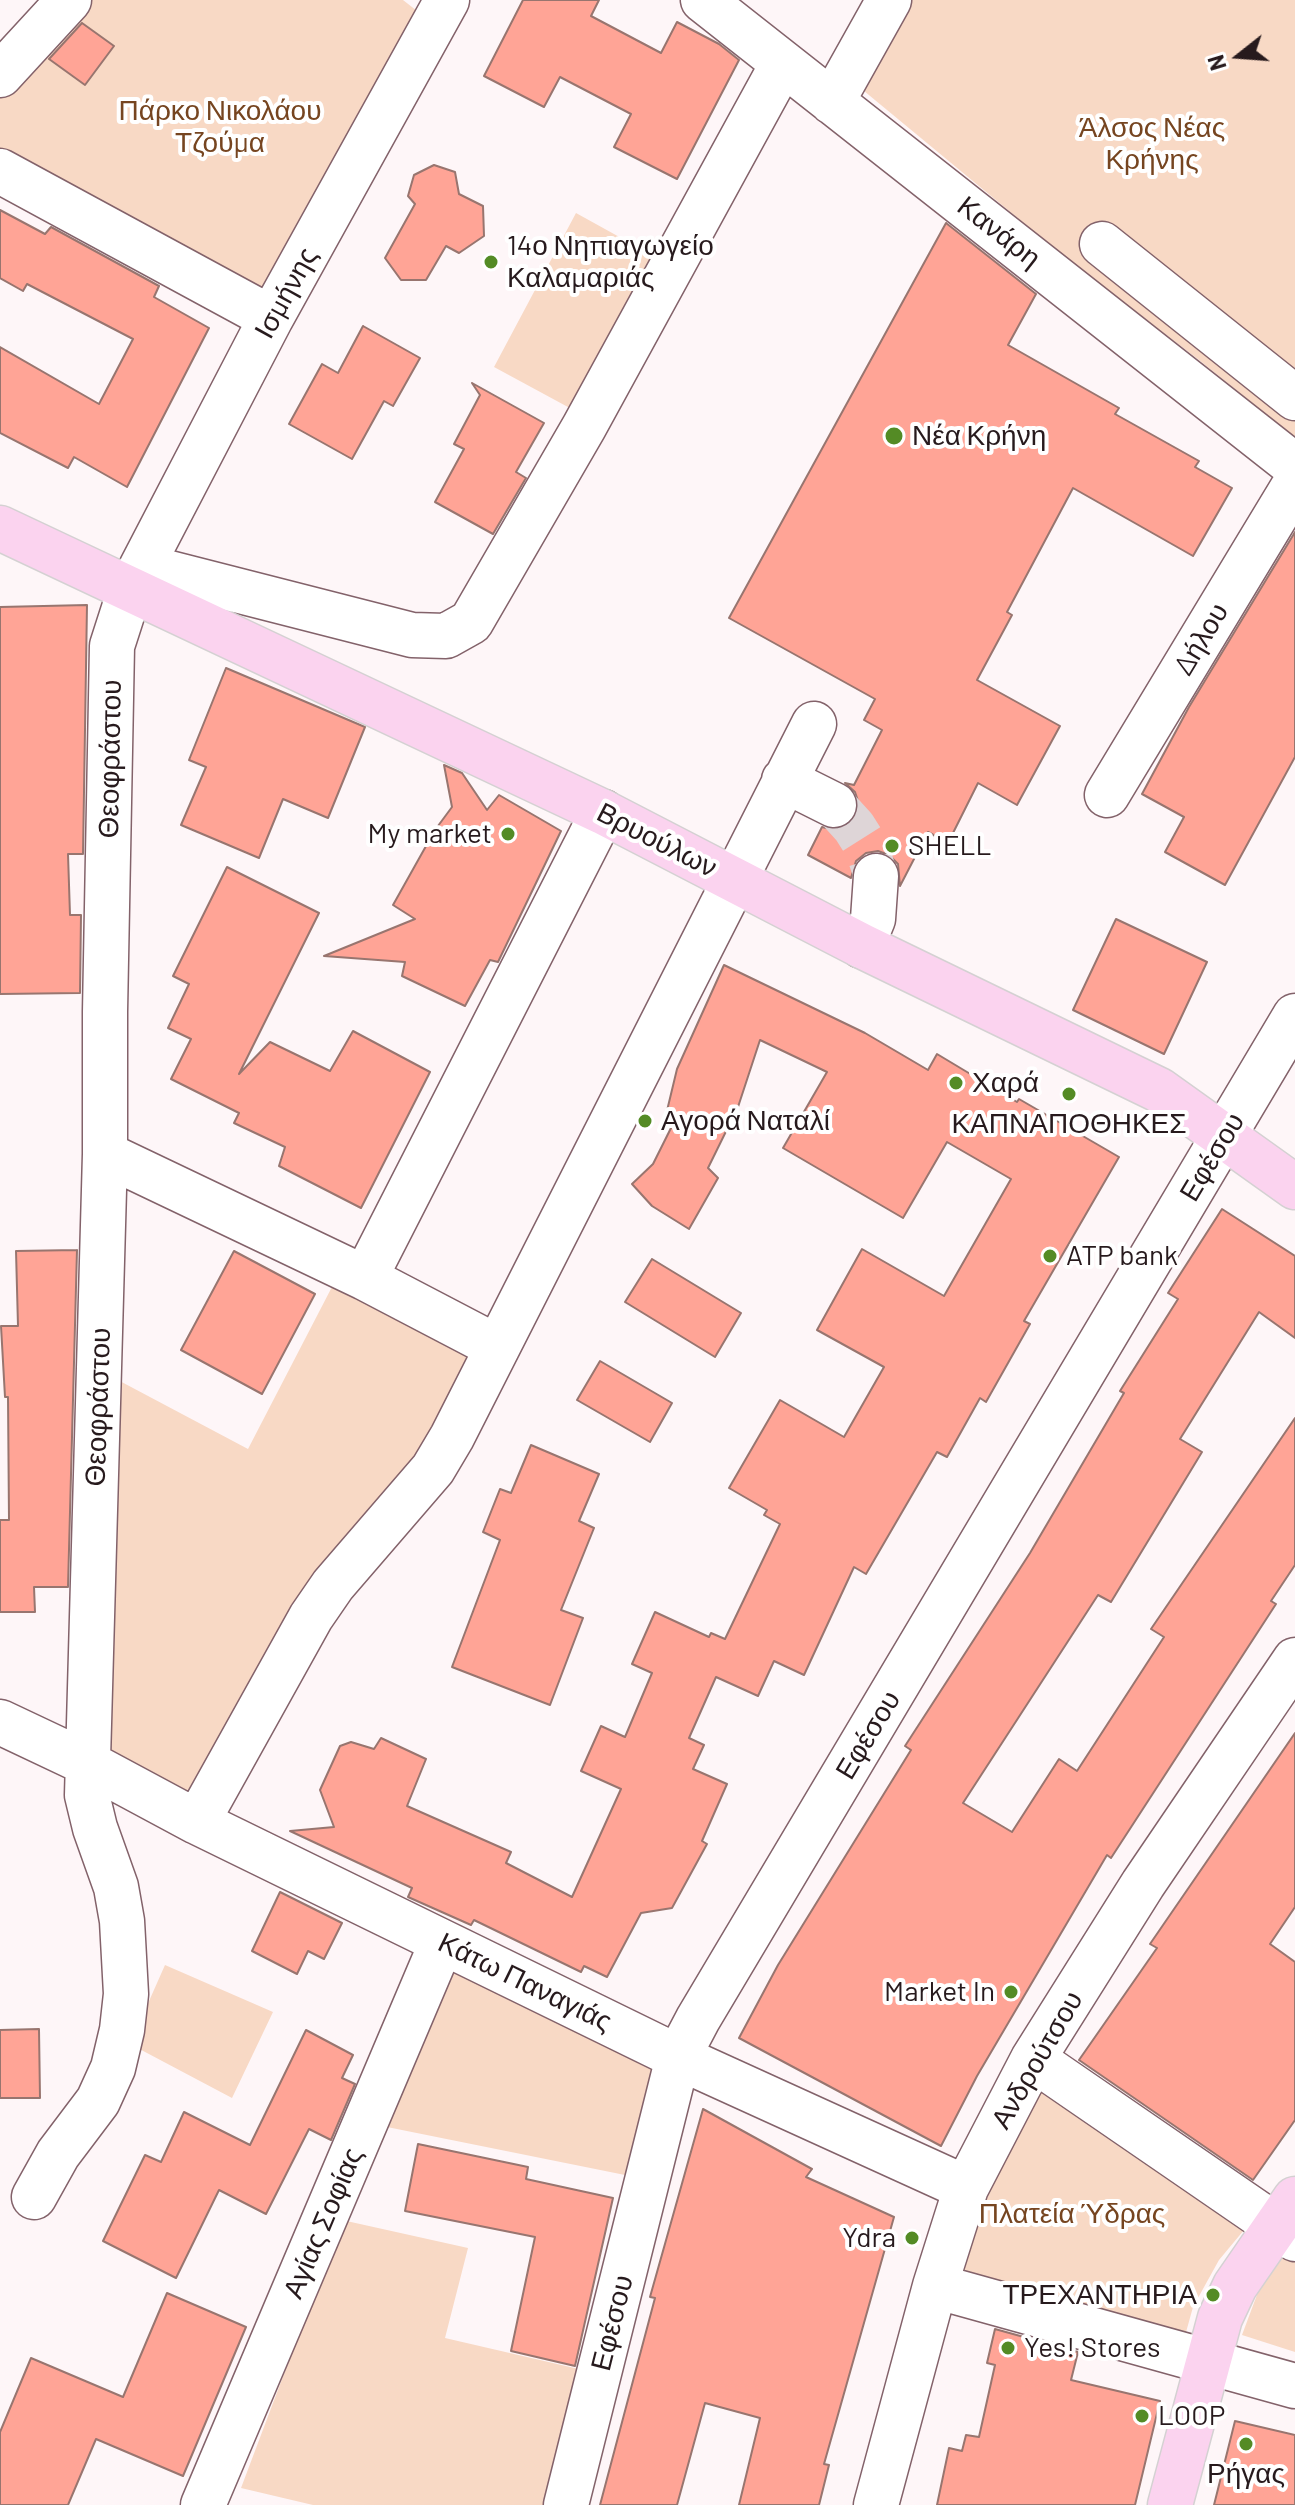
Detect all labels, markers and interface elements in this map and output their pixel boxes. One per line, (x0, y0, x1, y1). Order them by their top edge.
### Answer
north arrow (1199, 16, 1279, 96)
text: N (1201, 52, 1231, 74)
park label: Πάρκο Νικολάου Τζούμα (119, 94, 321, 160)
park label: Άλσος Νέας Κρήνης (1079, 111, 1225, 177)
street label: Κανάρη (951, 189, 1047, 275)
place label: 14ο Νηπιαγωγείο Καλαμαριάς (507, 229, 714, 295)
street label: Ισμήνης (247, 242, 325, 344)
marker: 14ο Νηπιαγωγείο Καλαμαριάς (482, 253, 500, 271)
place label: Νέα Κρήνη (912, 419, 1046, 453)
marker: Νέα Κρήνη (883, 425, 905, 447)
street label: Δήλου (1167, 597, 1235, 681)
street label: Θεοφράστου (92, 679, 128, 839)
street label: Βρυούλων (591, 795, 723, 885)
place label: My market (367, 817, 492, 851)
marker: My market (499, 825, 517, 843)
place label: SHELL (908, 829, 991, 863)
marker: SHELL (883, 837, 901, 855)
place label: Χαρά (972, 1066, 1039, 1100)
marker: Χαρά (947, 1074, 965, 1092)
marker: ΚΑΠΝΑΠΟΘΗΚΕΣ (1060, 1085, 1078, 1103)
place label: Αγορά Ναταλί (661, 1104, 830, 1138)
place label: ΚΑΠΝΑΠΟΘΗΚΕΣ (951, 1107, 1187, 1141)
street label: Εφέσου (1172, 1107, 1252, 1207)
marker: Αγορά Ναταλί (636, 1112, 654, 1130)
place label: ATP bank (1066, 1239, 1178, 1273)
marker: ATP bank (1041, 1247, 1059, 1265)
street label: Θεοφράστου (78, 1327, 118, 1487)
street label: Εφέσου (828, 1685, 908, 1785)
street label: Κάτω Παναγιάς (433, 1925, 617, 2039)
place label: Market In (884, 1975, 995, 2009)
marker: Market In (1002, 1983, 1020, 2001)
street label: Ανδρούτσου (984, 1985, 1090, 2135)
street label: Αγίας Σοφίας (276, 2143, 370, 2303)
park label: Πλατεία Ύδρας (979, 2197, 1165, 2231)
place label: Ydra (842, 2221, 896, 2255)
marker: Ydra (903, 2229, 921, 2247)
street label: Εφέσου (584, 2272, 640, 2374)
place label: ΤΡΕΧΑΝΤΗΡΙΑ (1003, 2278, 1197, 2312)
marker: ΤΡΕΧΑΝΤΗΡΙΑ (1204, 2286, 1222, 2304)
place label: Yes! Stores (1024, 2331, 1160, 2365)
marker: Yes! Stores (999, 2339, 1017, 2357)
place label: LOOP (1158, 2399, 1225, 2433)
marker: LOOP (1133, 2407, 1151, 2425)
marker: Ρήγας (1237, 2435, 1255, 2453)
place label: Ρήγας (1207, 2457, 1285, 2491)

